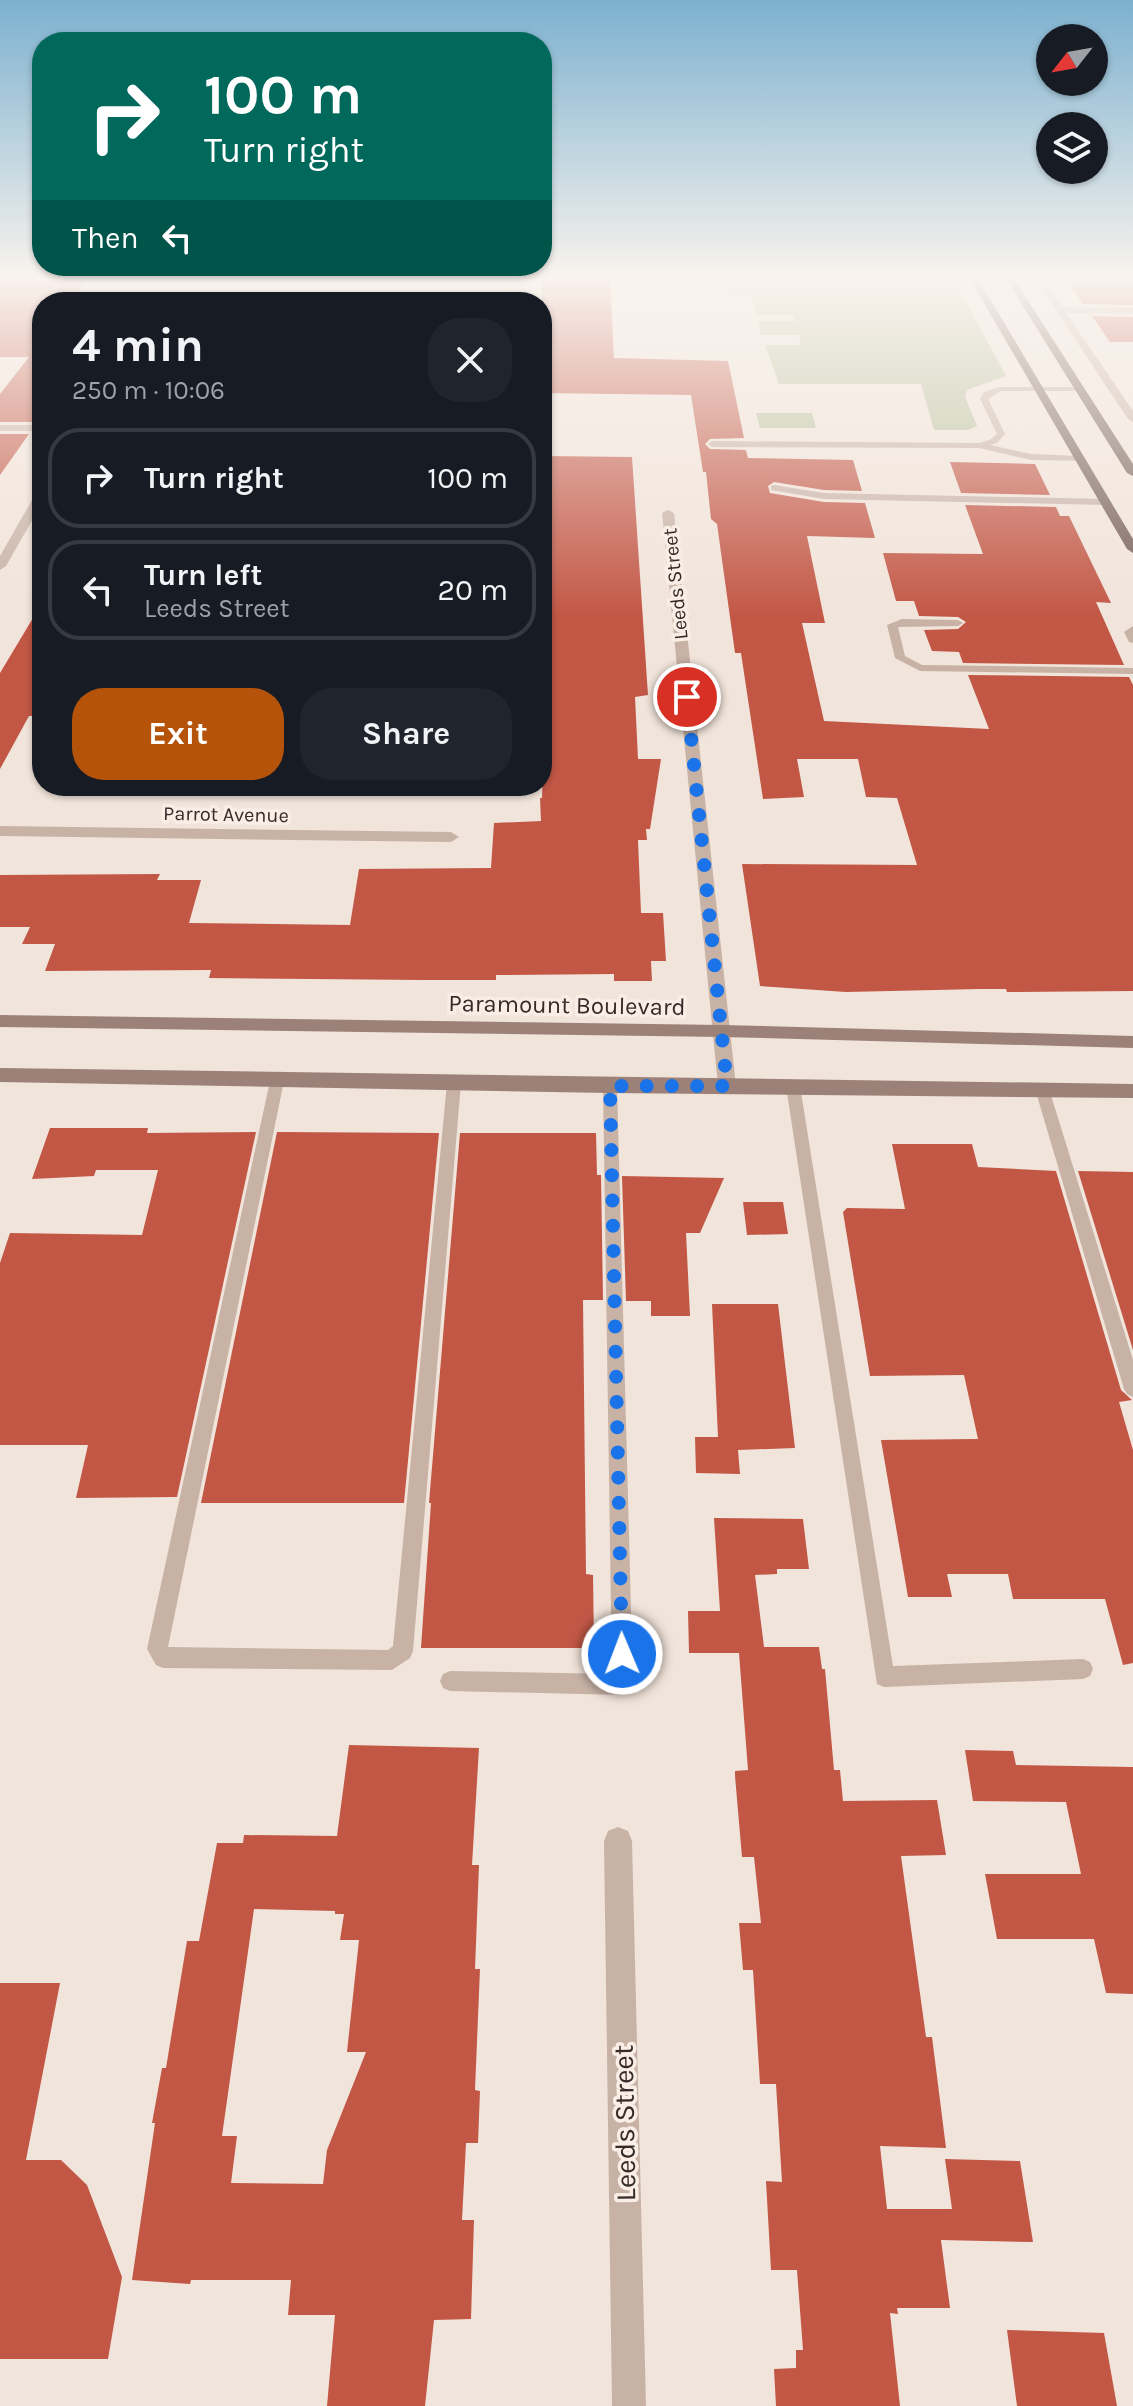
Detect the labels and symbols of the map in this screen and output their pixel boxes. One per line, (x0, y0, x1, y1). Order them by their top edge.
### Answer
north arrow (1036, 24, 1108, 96)
street label: Leeds Street (658, 527, 693, 641)
pin (653, 663, 721, 731)
street label: Parrot Avenue (163, 802, 289, 827)
street label: Paramount Boulevard (448, 989, 686, 1021)
position arrow (580, 1612, 664, 1696)
street label: Leeds Street (607, 2044, 642, 2202)

